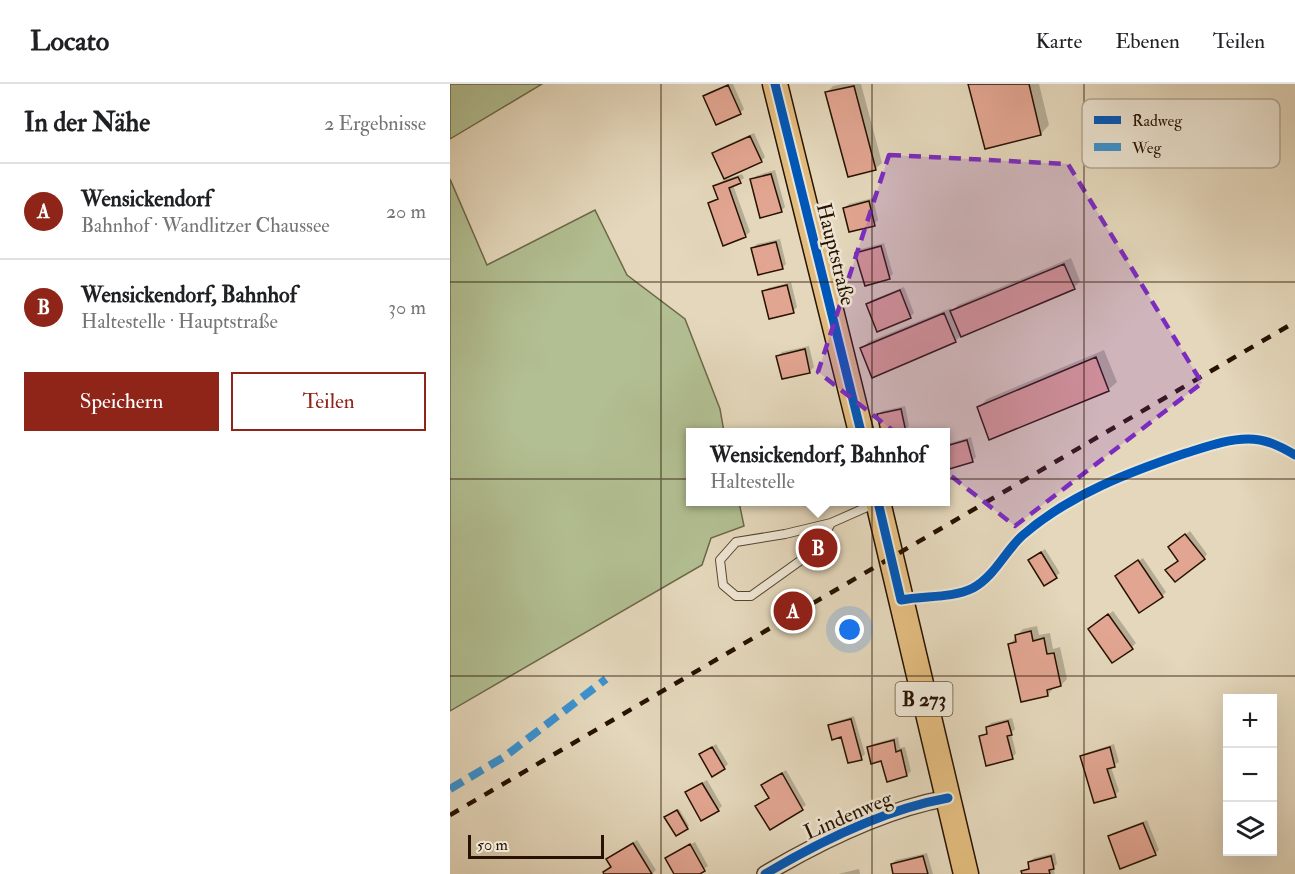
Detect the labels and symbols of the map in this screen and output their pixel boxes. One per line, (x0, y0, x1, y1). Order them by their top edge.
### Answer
legend (1082, 99, 1280, 168)
text: Radweg (1132, 111, 1183, 131)
text: Weg (1131, 138, 1163, 158)
street label: Hauptstraße (810, 200, 861, 308)
pin: B (798, 526, 838, 570)
pin: A (774, 588, 812, 634)
your location (835, 615, 864, 644)
road number: B 273 (896, 682, 952, 716)
street label: Lindenweg (800, 785, 897, 846)
scale bar (468, 832, 604, 860)

